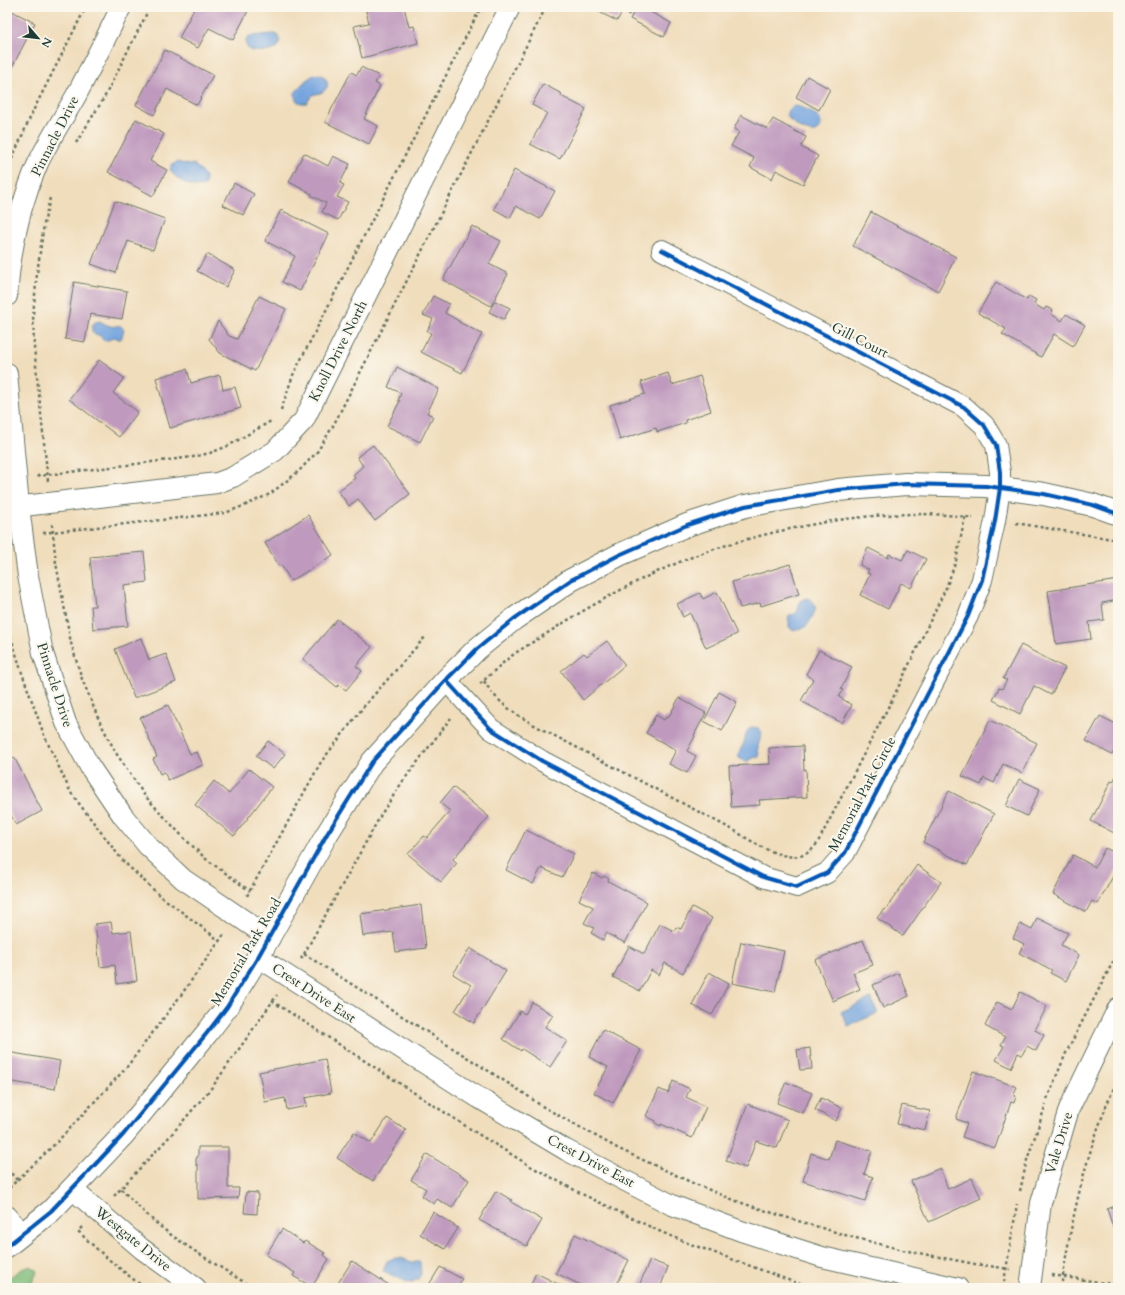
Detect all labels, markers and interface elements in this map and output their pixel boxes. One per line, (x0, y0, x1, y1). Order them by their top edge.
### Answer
north arrow (18, 18, 58, 58)
text: N (37, 35, 55, 51)
street label: Pinnacle Drive (27, 92, 83, 180)
street label: Knoll Drive North (304, 297, 372, 405)
street label: Gill Court (828, 318, 892, 363)
street label: Pinnacle Drive (32, 640, 78, 730)
street label: Memorial Park Circle (824, 733, 900, 855)
street label: Memorial Park Road (206, 894, 286, 1010)
street label: Crest Drive East (268, 959, 360, 1028)
street label: Vale Drive (1041, 1110, 1077, 1176)
street label: Crest Drive East (544, 1130, 639, 1192)
street label: Westgate Drive (90, 1202, 175, 1276)

